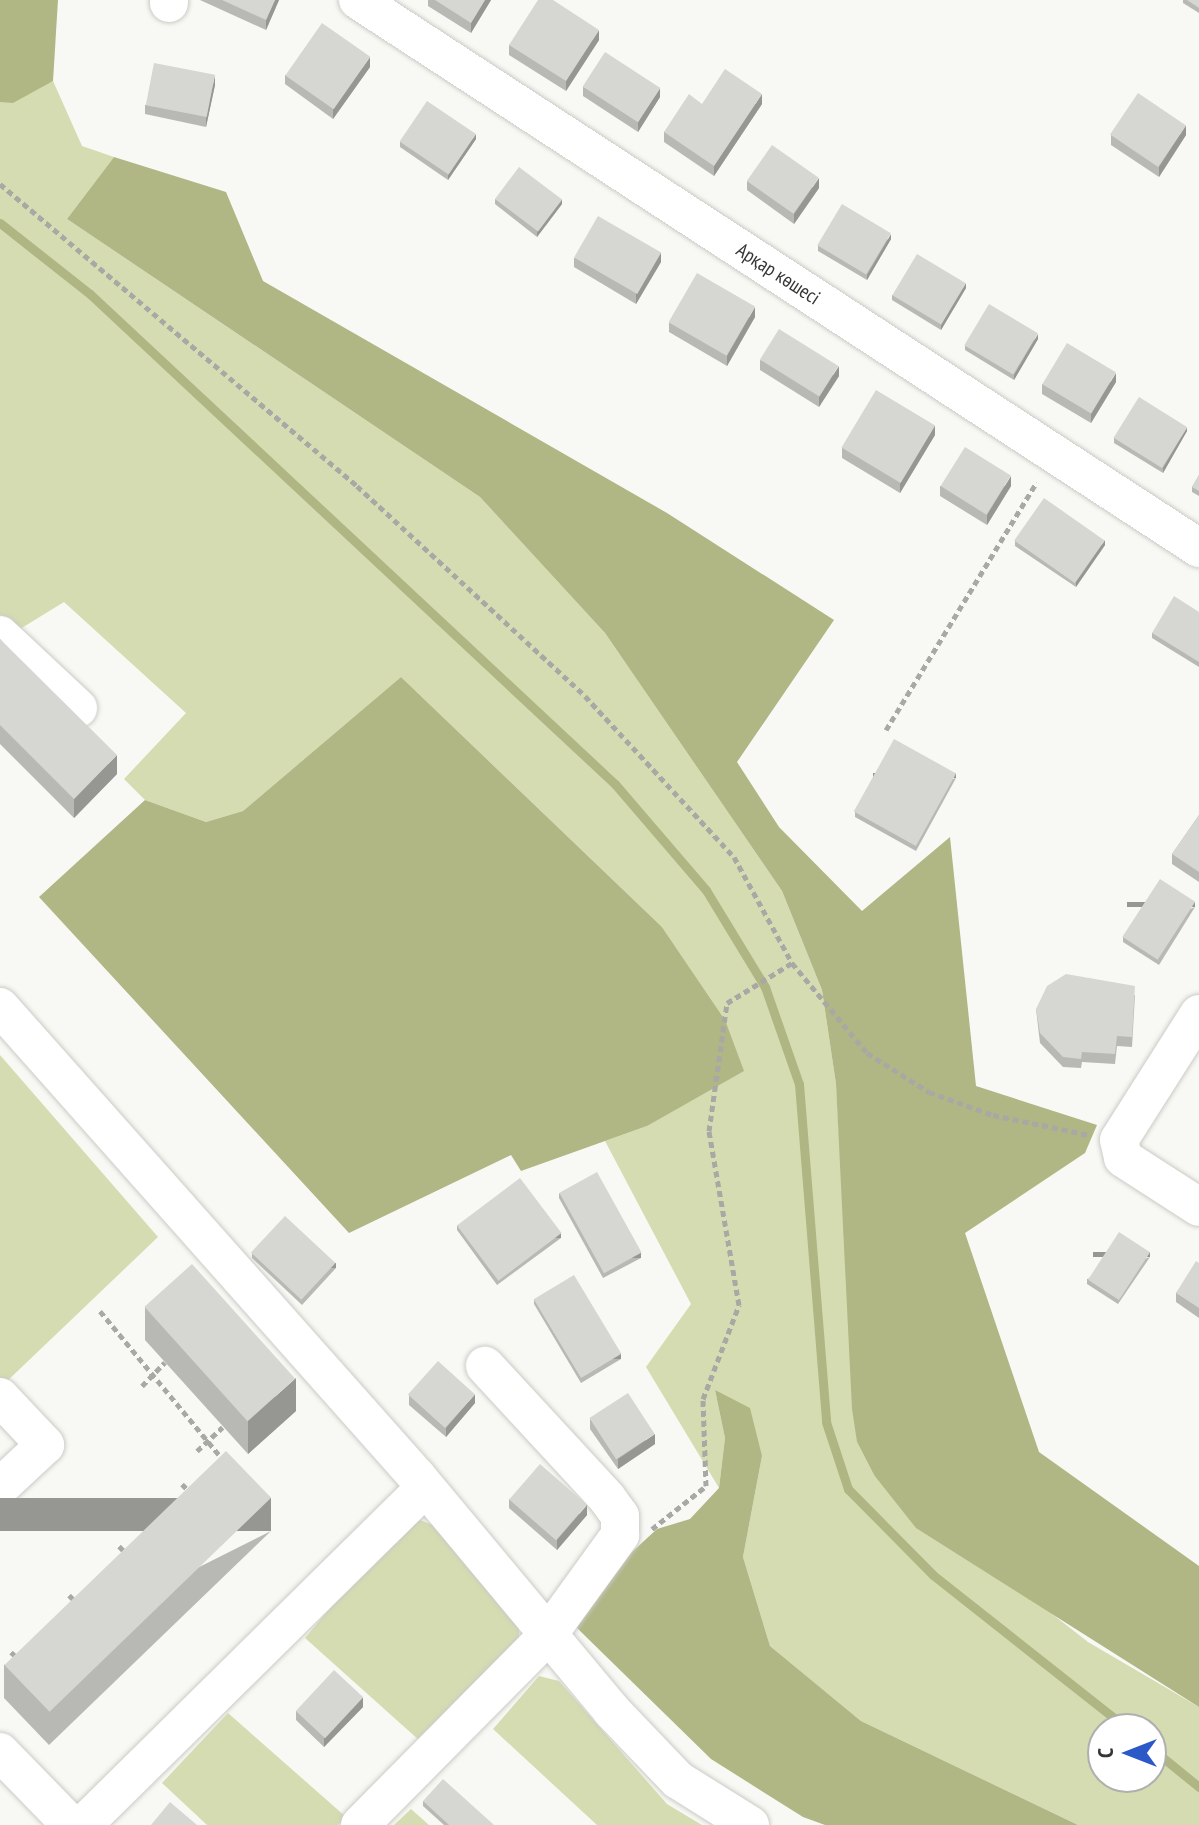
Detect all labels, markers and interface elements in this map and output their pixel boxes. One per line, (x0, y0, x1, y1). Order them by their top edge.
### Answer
street label: Арқар көшесі (732, 238, 824, 310)
north arrow (1087, 1713, 1167, 1793)
text: С (1091, 1748, 1119, 1758)

